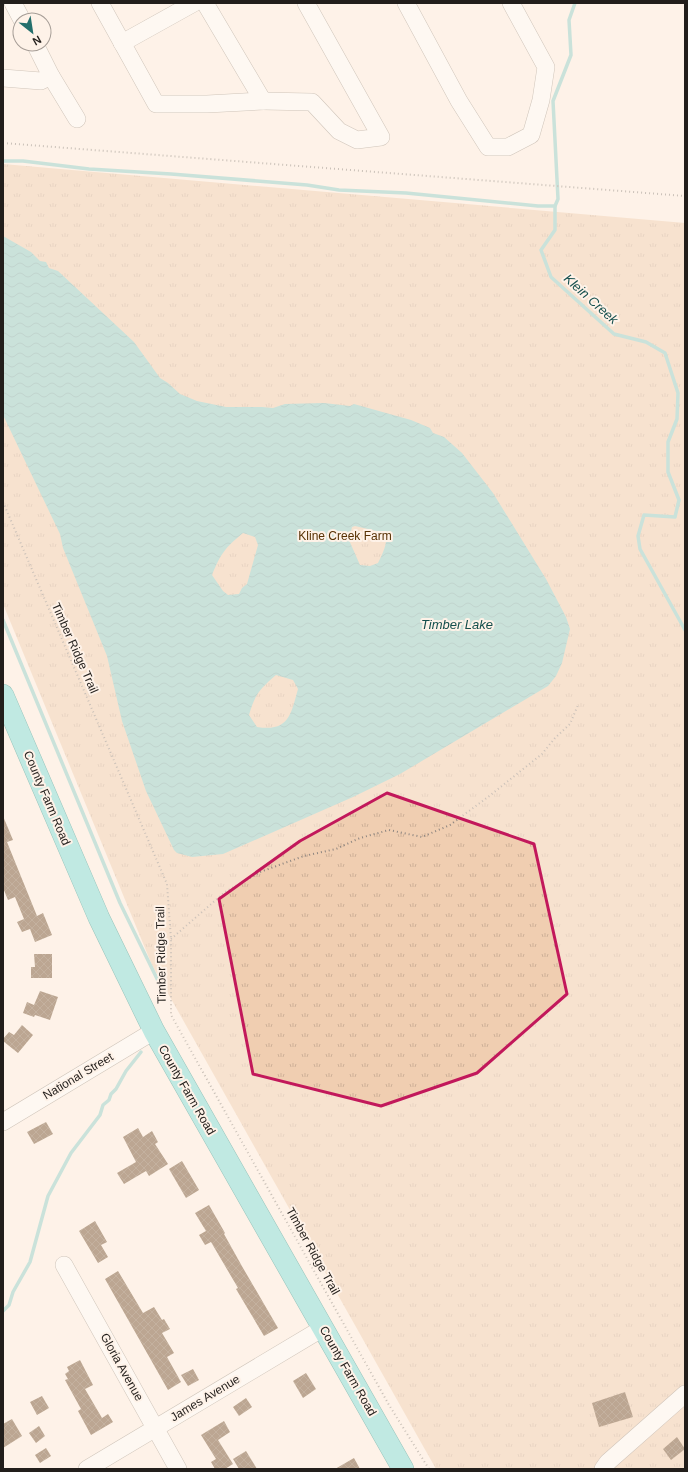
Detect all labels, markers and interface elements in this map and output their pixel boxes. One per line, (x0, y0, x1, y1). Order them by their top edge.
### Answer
north arrow (12, 12, 52, 52)
text: N (31, 33, 43, 48)
water label: Klein Creek (561, 271, 622, 328)
park label: Kline Creek Farm (298, 529, 392, 543)
street label: Timber Ridge Trail (49, 601, 101, 695)
water label: Timber Lake (421, 617, 493, 632)
street label: County Farm Road (21, 749, 73, 847)
street label: Timber Ridge Trail (153, 906, 169, 1004)
street label: County Farm Road (156, 1043, 218, 1137)
street label: National Street (40, 1049, 116, 1102)
street label: Timber Ridge Trail (283, 1205, 343, 1297)
street label: County Farm Road (317, 1324, 379, 1418)
street label: Gloria Avenue (98, 1331, 146, 1404)
street label: James Avenue (168, 1372, 243, 1424)

